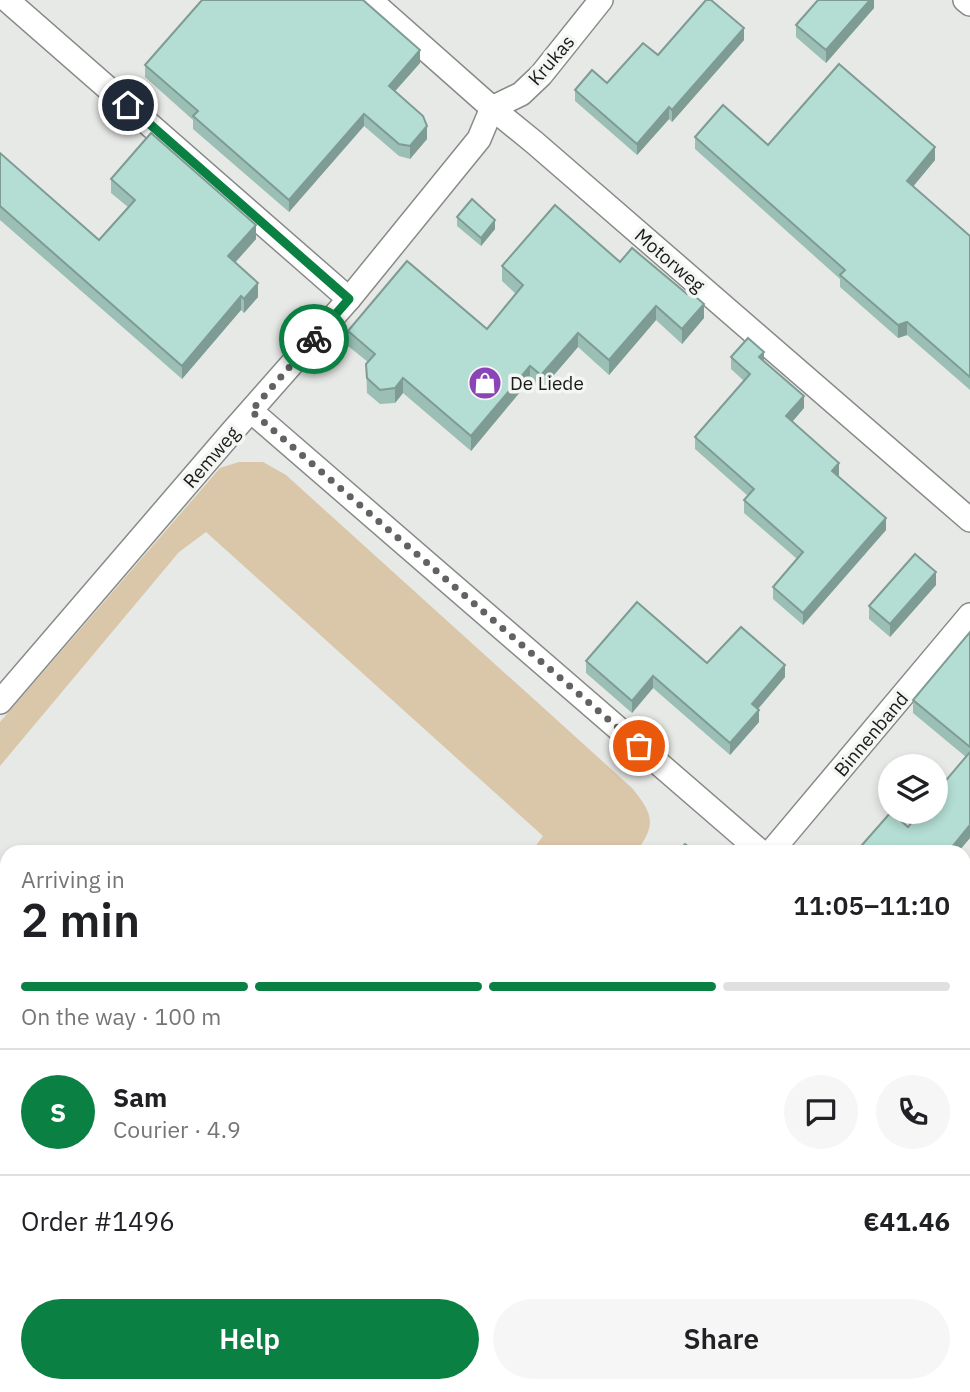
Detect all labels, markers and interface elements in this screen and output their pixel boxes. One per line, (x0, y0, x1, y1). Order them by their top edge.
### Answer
street label: Krukas (523, 30, 579, 90)
pin (98, 75, 158, 135)
icon: home (109, 86, 147, 124)
street label: Motorweg (630, 223, 710, 297)
courier (279, 304, 349, 374)
icon: bike (295, 320, 333, 358)
shop icon: De Liede (466, 364, 504, 402)
place label: De Liede (510, 371, 584, 395)
street label: Remweg (178, 421, 244, 493)
street label: Binnenband (829, 687, 913, 781)
pin (609, 716, 669, 776)
icon: bag (620, 727, 658, 765)
map controls (878, 754, 948, 824)
button: layers (878, 754, 948, 824)
text: Arriving in (21, 864, 125, 894)
text: 11:05–11:10 (793, 888, 950, 922)
text: 2 min (21, 890, 140, 950)
text: On the way · 100 m (21, 1001, 221, 1031)
button: chat (784, 1075, 858, 1149)
button: phone (876, 1075, 950, 1149)
text: Sam (113, 1080, 167, 1114)
text: S (50, 1095, 66, 1129)
text: Courier · 4.9 (113, 1114, 241, 1144)
text: Order #1496 (21, 1204, 175, 1238)
text: €41.46 (863, 1204, 950, 1238)
button: Help (21, 1299, 479, 1379)
button: Share (493, 1299, 950, 1379)

